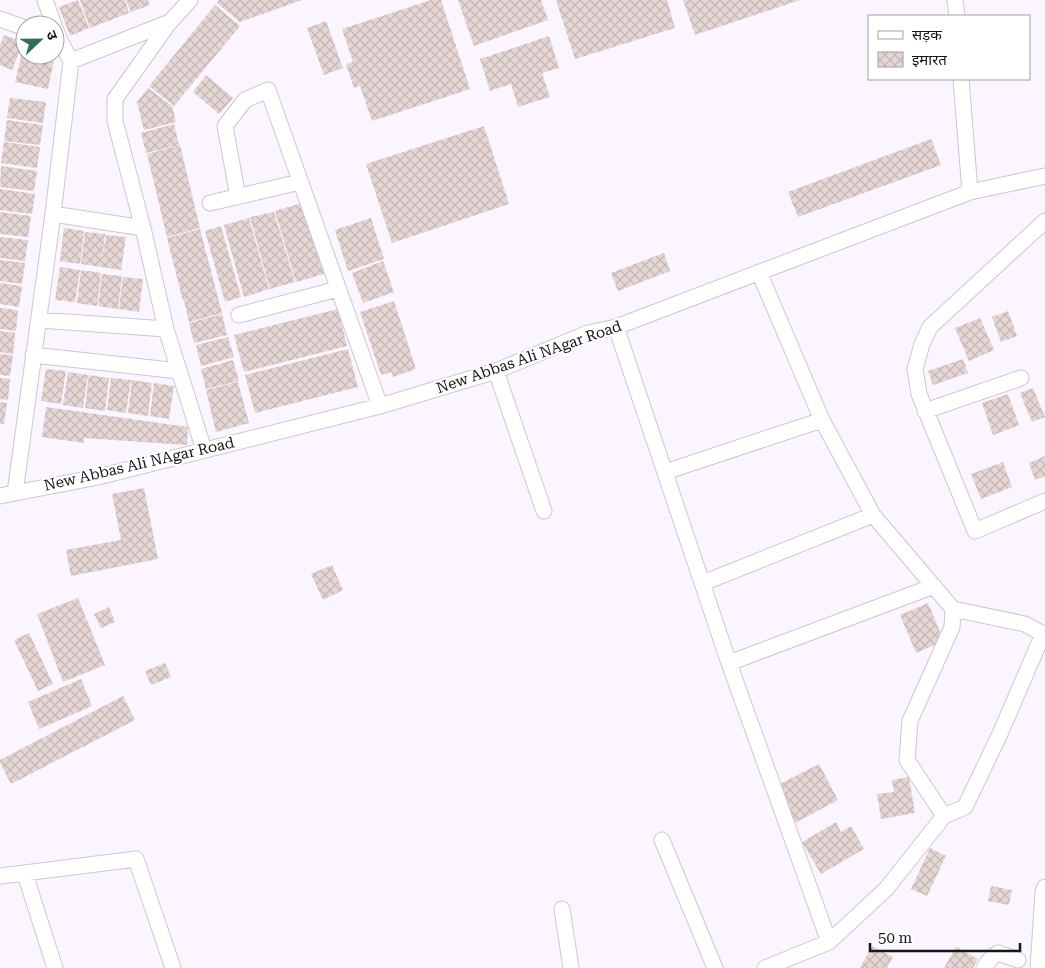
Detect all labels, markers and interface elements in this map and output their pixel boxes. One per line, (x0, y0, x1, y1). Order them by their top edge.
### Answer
north arrow (15, 15, 65, 65)
legend (868, 15, 1030, 80)
text: सड़क (912, 26, 942, 44)
text: उ (43, 28, 61, 43)
text: इमारत (912, 51, 947, 69)
street label: New Abbas Ali NAgar Road (434, 317, 624, 397)
street label: New Abbas Ali NAgar Road (42, 433, 236, 495)
scale bar (870, 920, 1020, 952)
text: 50 m (878, 929, 913, 947)

